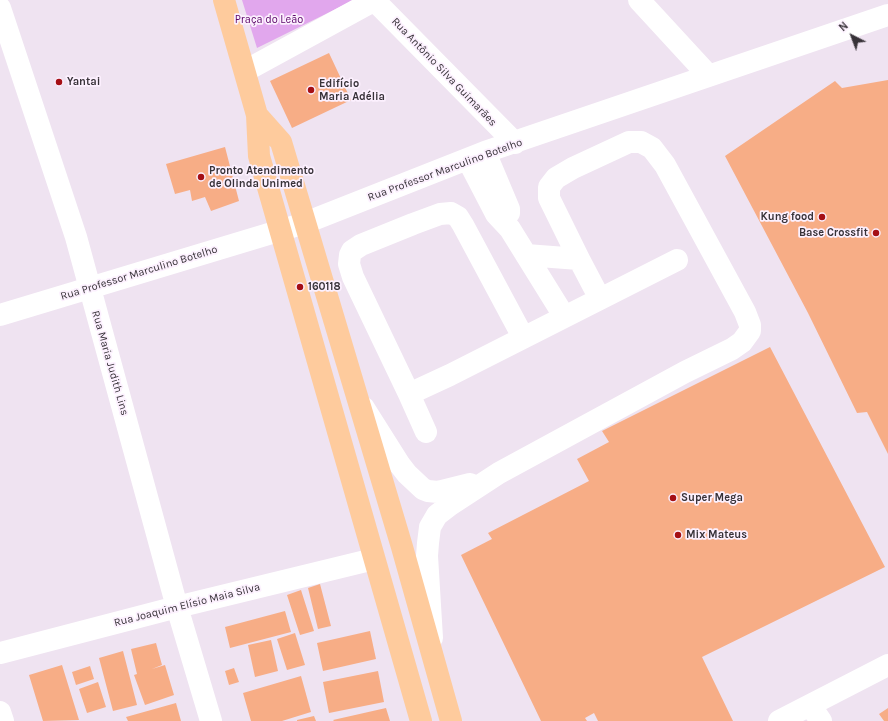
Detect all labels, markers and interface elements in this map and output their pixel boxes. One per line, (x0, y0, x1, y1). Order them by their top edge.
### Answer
park label: Praça do Leão (235, 13, 303, 27)
street label: Rua Antônio Silva Guimarães (389, 15, 499, 129)
north arrow (832, 16, 872, 56)
text: N (836, 19, 851, 34)
place label: Yantai (67, 75, 100, 89)
marker: Yantai (54, 77, 64, 87)
place label: Edifício Maria Adélia (319, 77, 385, 103)
marker: Edifício Maria Adélia (306, 85, 316, 95)
street label: Rua Professor Marculino Botelho (366, 136, 524, 204)
place label: Pronto Atendimento de Olinda Unimed (209, 164, 314, 190)
marker: Pronto Atendimento de Olinda Unimed (196, 172, 206, 182)
place label: Kung food (761, 210, 814, 224)
marker: Kung food (817, 212, 827, 222)
place label: Base Crossfit (799, 226, 868, 240)
marker: Base Crossfit (871, 228, 881, 238)
street label: Rua Professor Marculino Botelho (59, 243, 219, 303)
place label: 160118 (308, 280, 341, 294)
marker: 160118 (295, 282, 305, 292)
street label: Rua Maria Judith Lins (89, 309, 131, 417)
place label: Super Mega (681, 491, 743, 505)
marker: Super Mega (668, 493, 678, 503)
place label: Mix Mateus (686, 528, 747, 542)
marker: Mix Mateus (673, 530, 683, 540)
street label: Rua Joaquim Elísio Maia Silva (113, 580, 261, 630)

